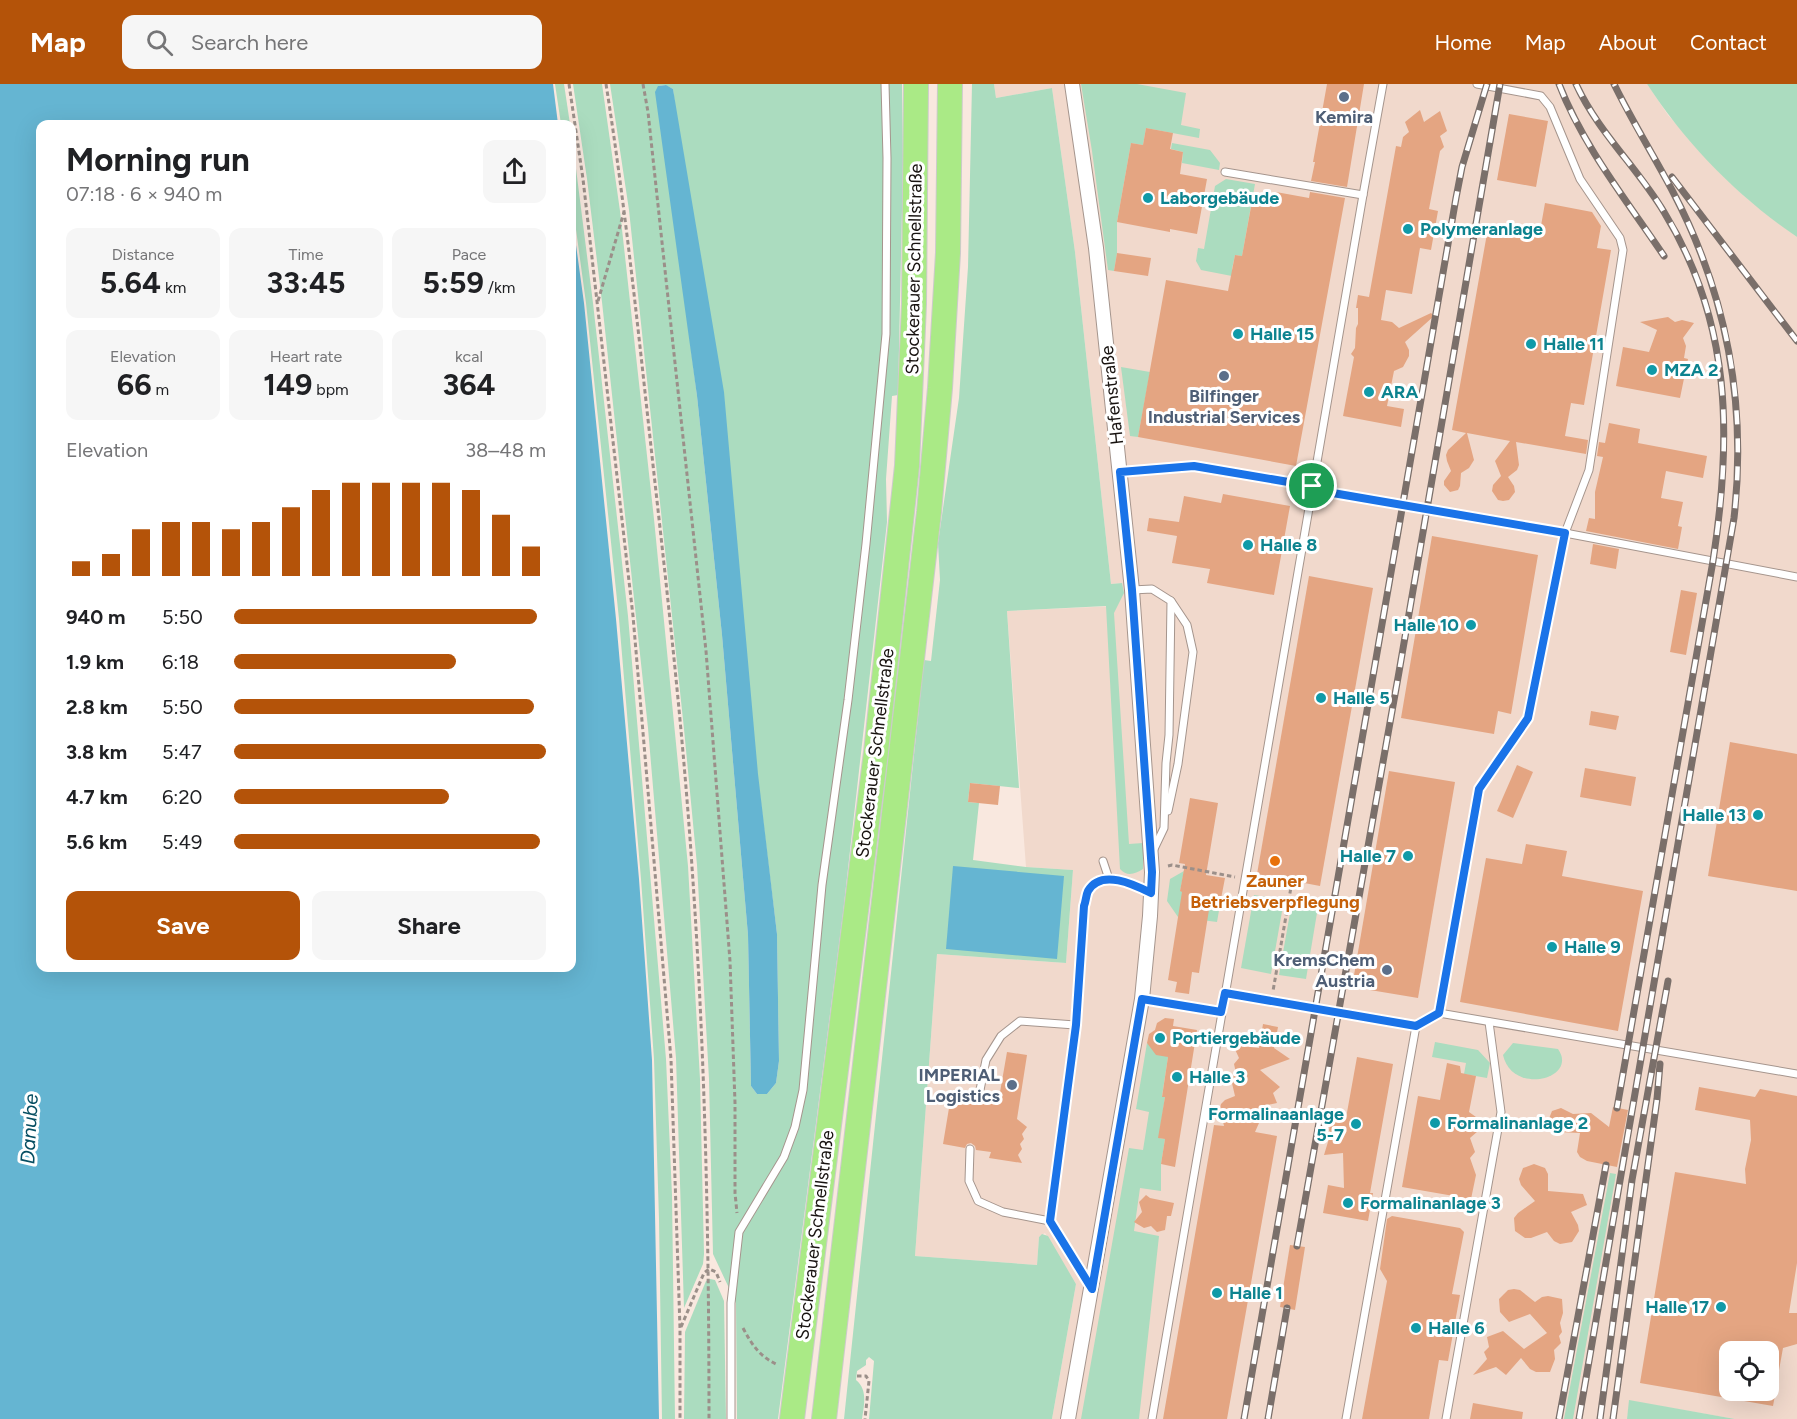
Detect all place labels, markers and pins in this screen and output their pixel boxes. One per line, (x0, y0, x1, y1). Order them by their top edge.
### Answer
marker: Kemira (1337, 90, 1351, 104)
place label: Kemira (1315, 106, 1373, 128)
place label: Laborgebäude (1160, 187, 1279, 209)
marker: Laborgebäude (1141, 191, 1155, 205)
place label: Polymeranlage (1420, 218, 1543, 240)
marker: Polymeranlage (1401, 222, 1415, 236)
place label: Halle 15 (1250, 323, 1314, 345)
marker: Halle 15 (1231, 327, 1245, 341)
place label: Halle 11 (1543, 333, 1604, 355)
marker: Halle 11 (1524, 337, 1538, 351)
place label: MZA 2 (1664, 359, 1718, 381)
marker: MZA 2 (1645, 363, 1659, 377)
marker: Bilfinger Industrial Services (1217, 369, 1231, 383)
place label: ARA (1381, 381, 1419, 403)
place label: Bilfinger Industrial Services (1148, 385, 1301, 428)
marker: ARA (1362, 385, 1376, 399)
pin (1286, 460, 1337, 511)
place label: Halle 8 (1260, 534, 1317, 556)
marker: Halle 8 (1241, 538, 1255, 552)
place label: Halle 10 (1394, 614, 1459, 636)
marker: Halle 10 (1464, 618, 1478, 632)
place label: Halle 5 (1333, 687, 1390, 709)
marker: Halle 5 (1314, 691, 1328, 705)
place label: Halle 13 (1682, 804, 1746, 826)
marker: Halle 13 (1751, 808, 1765, 822)
place label: Halle 7 (1340, 845, 1396, 867)
marker: Halle 7 (1401, 849, 1415, 863)
marker: Zauner Betriebsverpflegung (1268, 854, 1282, 868)
place label: Zauner Betriebsverpflegung (1190, 870, 1360, 913)
place label: Halle 9 (1564, 936, 1621, 958)
marker: Halle 9 (1545, 940, 1559, 954)
place label: KremsChem Austria (1273, 949, 1375, 992)
marker: KremsChem Austria (1380, 963, 1394, 977)
place label: Portiergebäude (1172, 1027, 1301, 1049)
marker: Portiergebäude (1153, 1031, 1167, 1045)
place label: IMPERIAL Logistics (919, 1064, 1001, 1107)
place label: Halle 3 (1189, 1066, 1245, 1088)
marker: Halle 3 (1170, 1070, 1184, 1084)
marker: IMPERIAL Logistics (1005, 1078, 1019, 1092)
place label: Formalinaanlage 5-7 (1208, 1103, 1344, 1146)
place label: Formalinanlage 2 (1447, 1112, 1588, 1134)
marker: Formalinanlage 2 (1428, 1116, 1442, 1130)
marker: Formalinaanlage 5-7 (1349, 1117, 1363, 1131)
place label: Formalinanlage 3 (1360, 1192, 1501, 1214)
marker: Formalinanlage 3 (1341, 1196, 1355, 1210)
place label: Halle 1 (1229, 1282, 1283, 1304)
marker: Halle 1 (1210, 1286, 1224, 1300)
place label: Halle 17 (1645, 1296, 1709, 1318)
marker: Halle 17 (1714, 1300, 1728, 1314)
place label: Halle 6 (1428, 1317, 1485, 1339)
marker: Halle 6 (1409, 1321, 1423, 1335)

